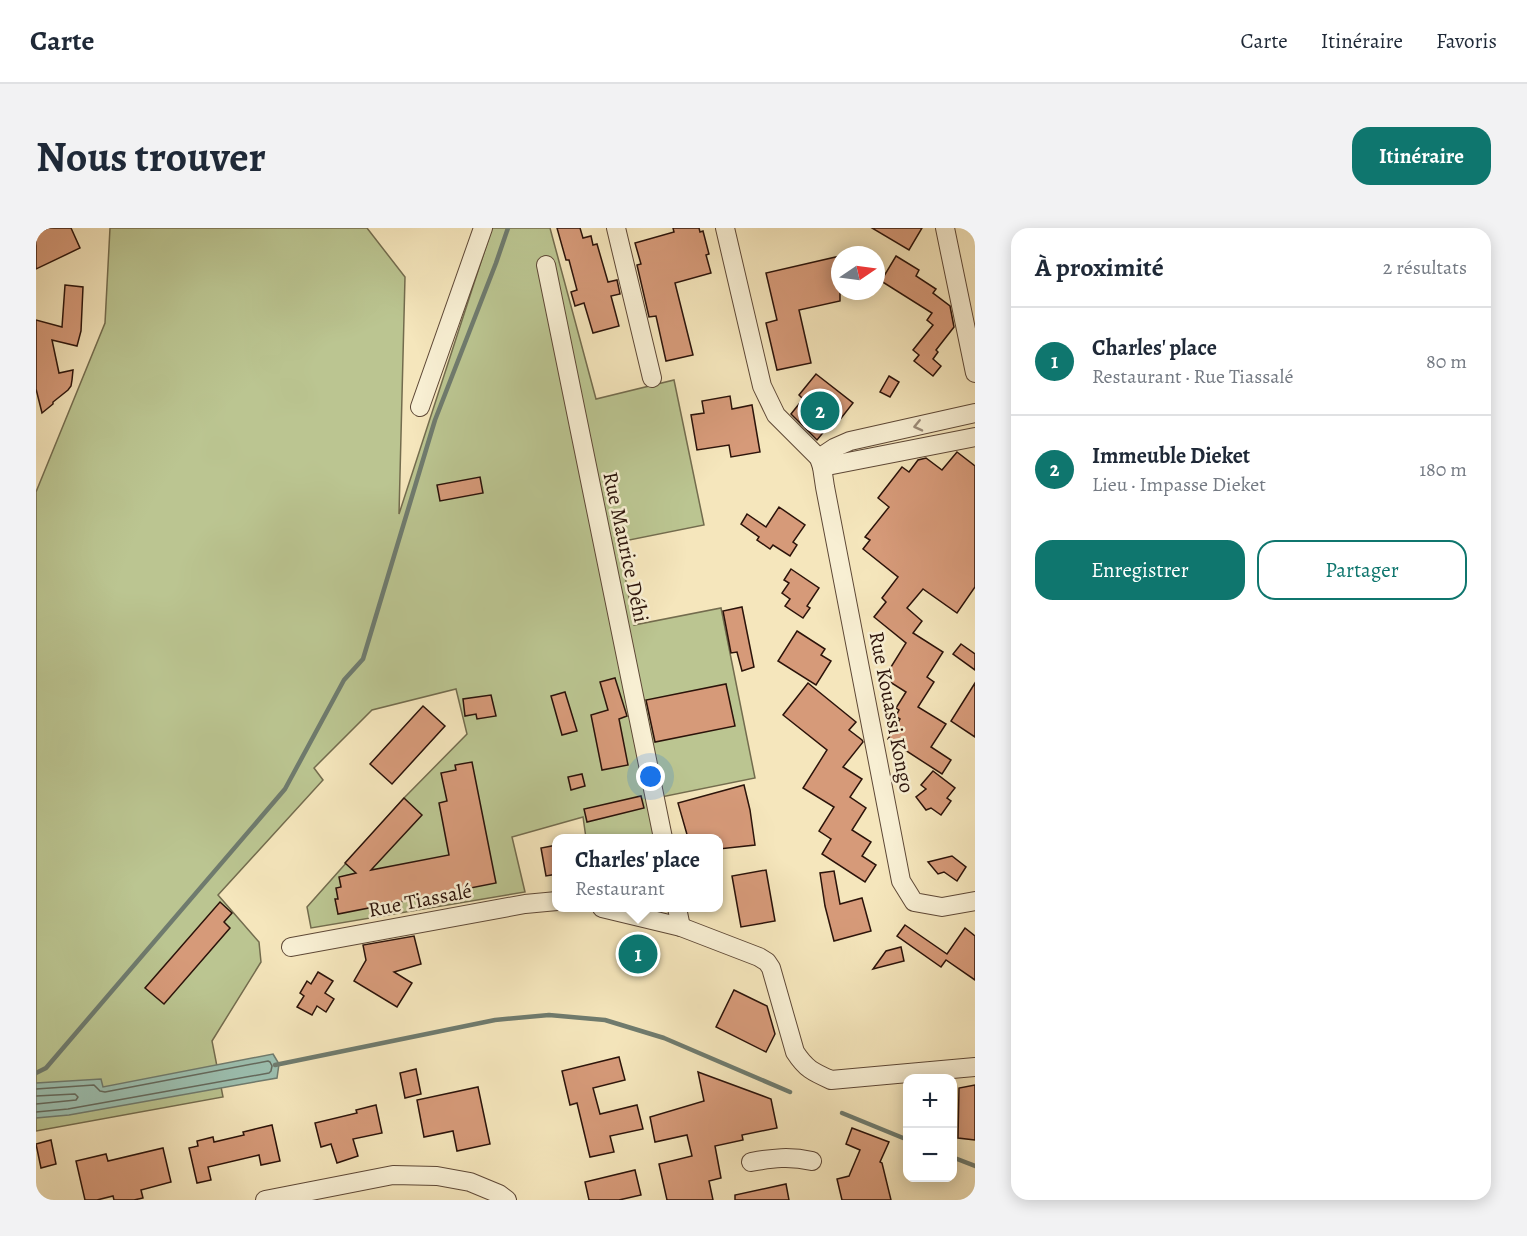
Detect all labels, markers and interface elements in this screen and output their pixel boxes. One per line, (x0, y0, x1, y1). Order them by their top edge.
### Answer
text: Carte (30, 22, 95, 60)
text: Carte (1240, 27, 1288, 55)
text: Itinéraire (1321, 27, 1403, 55)
text: Favoris (1436, 27, 1497, 55)
button: Itinéraire (1352, 127, 1491, 185)
text: Nous trouver (36, 128, 266, 185)
north arrow (831, 246, 885, 300)
text: À proximité (1035, 250, 1164, 285)
text: 2 résultats (1383, 254, 1467, 281)
text: Charles' place (1092, 333, 1217, 363)
text: 1 (1051, 348, 1058, 375)
text: 80 m (1426, 348, 1467, 375)
text: Restaurant · Rue Tiassalé (1092, 363, 1293, 390)
pin: 2 (800, 388, 840, 434)
one-way arrow (913, 418, 923, 431)
text: Immeuble Dieket (1092, 441, 1250, 471)
text: 2 (1050, 456, 1059, 483)
text: 180 m (1419, 456, 1467, 483)
street label: Rue Maurice Déhi (596, 469, 656, 625)
text: Lieu · Impasse Dieket (1092, 471, 1266, 498)
button: Enregistrer (1035, 540, 1245, 600)
button: Partager (1257, 540, 1467, 600)
street label: Rue Kouassi Kongo (863, 629, 921, 795)
your location (636, 762, 665, 791)
popup (552, 834, 723, 912)
text: Charles' place (575, 845, 700, 875)
text: Restaurant (575, 875, 665, 902)
street label: Rue Tiassalé (366, 876, 474, 924)
pin: 1 (618, 932, 658, 976)
map controls (903, 1074, 957, 1182)
button: + (903, 1074, 957, 1128)
button: − (903, 1128, 957, 1182)

